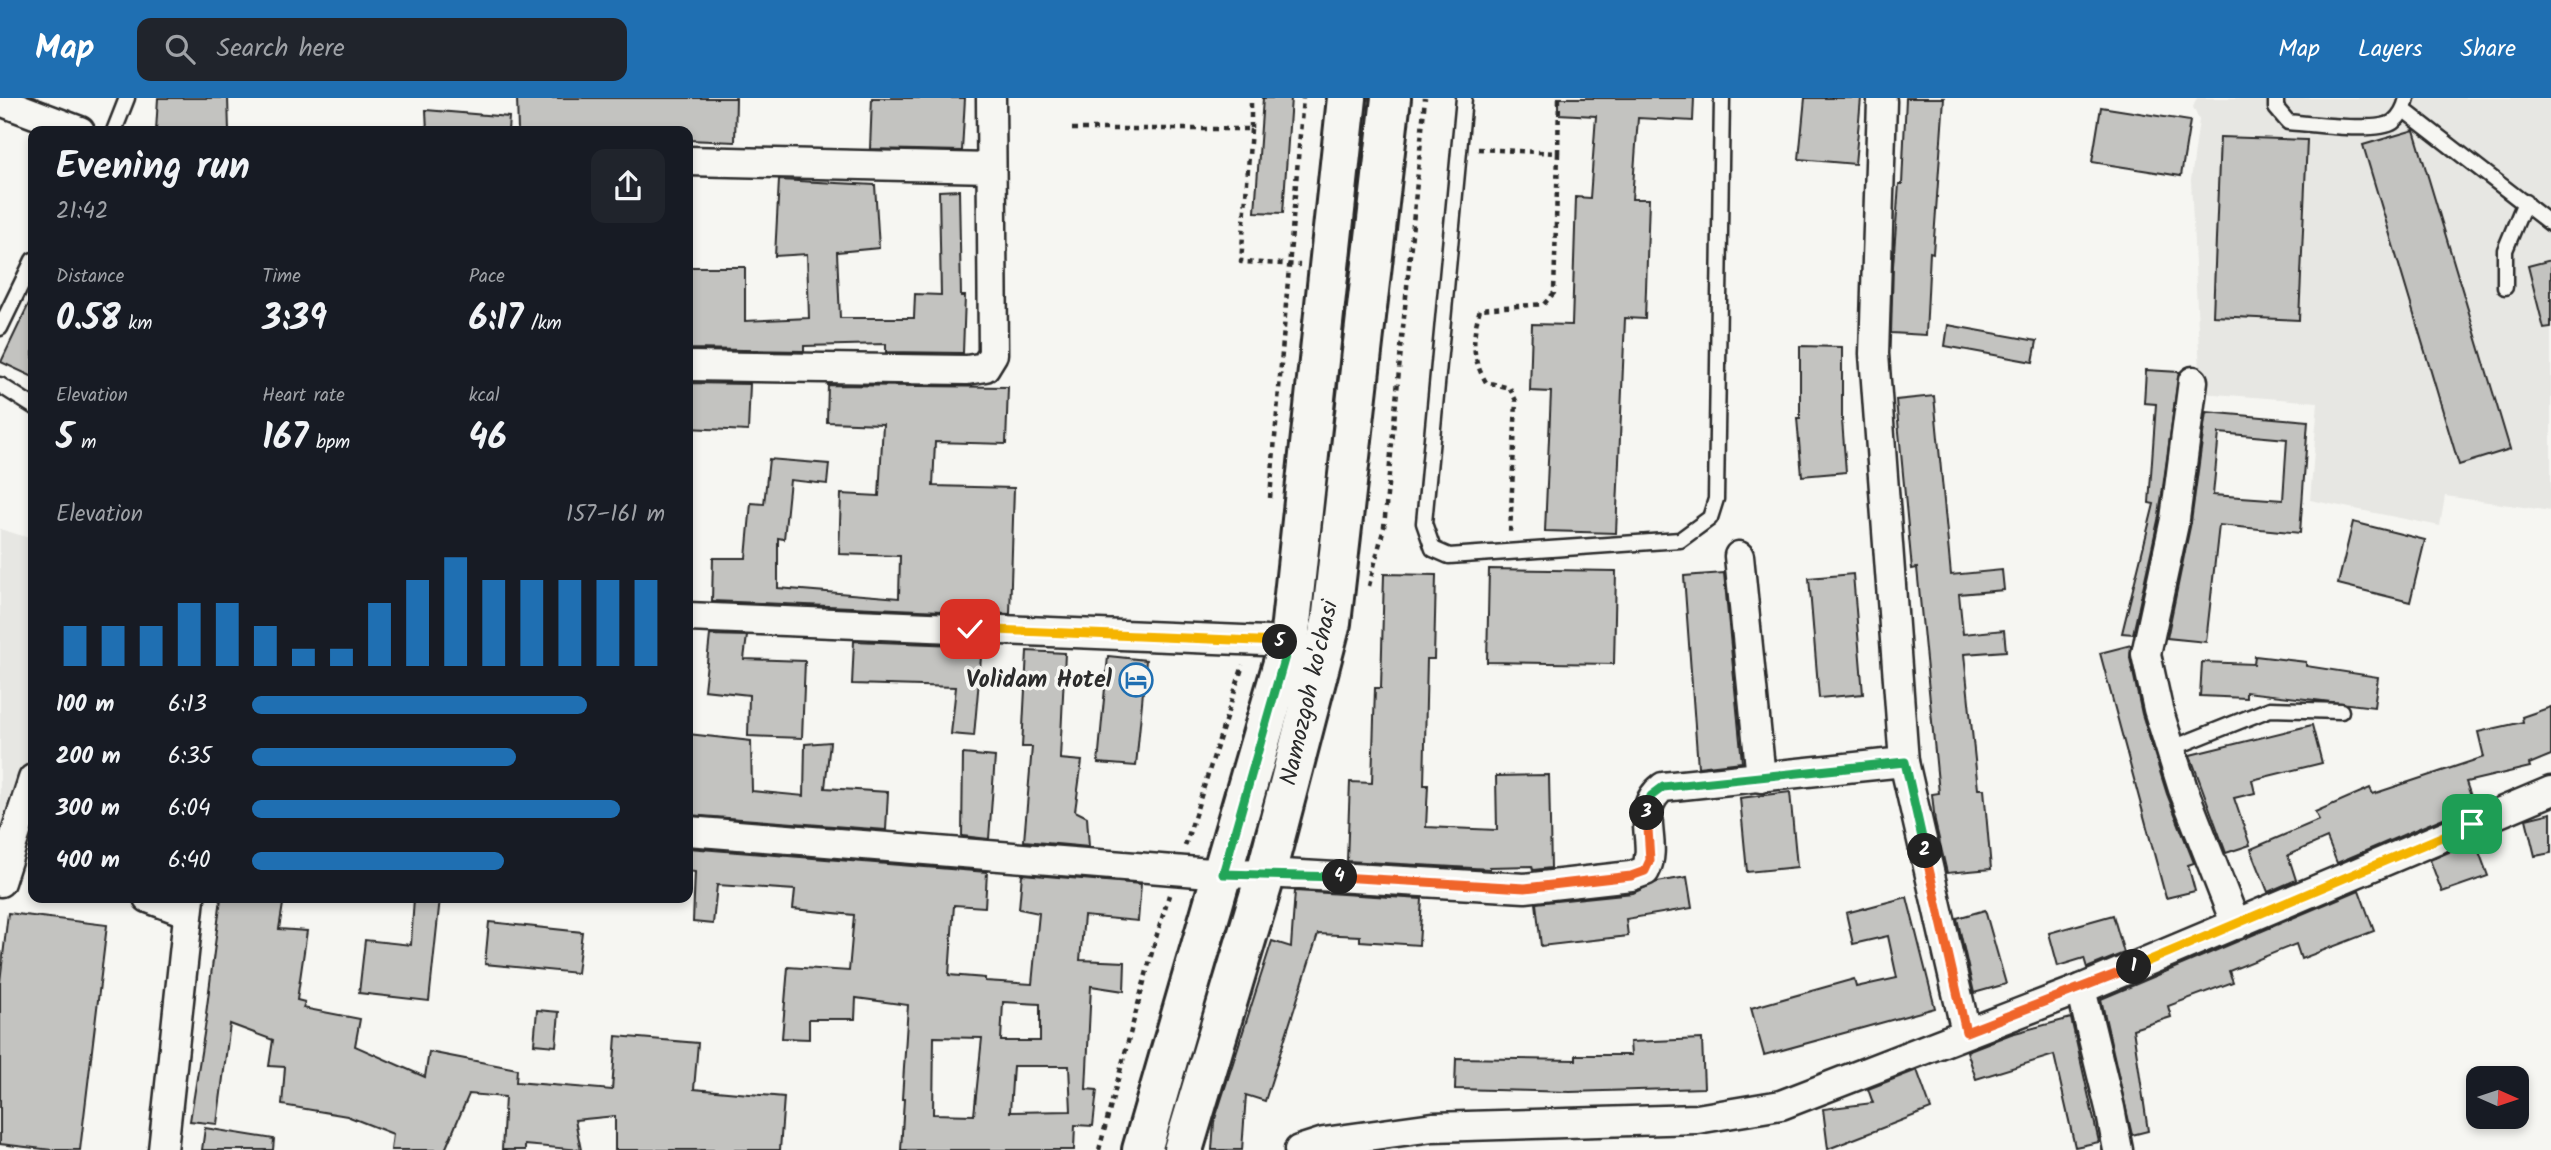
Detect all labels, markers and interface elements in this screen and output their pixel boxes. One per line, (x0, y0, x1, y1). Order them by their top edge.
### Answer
search box (137, 18, 627, 81)
text: Map (35, 23, 95, 76)
text: Search here (217, 28, 345, 70)
icon: search (161, 30, 199, 68)
text: Map (2278, 30, 2320, 69)
text: Layers (2358, 30, 2422, 69)
text: Share (2460, 30, 2516, 69)
text: Evening run (56, 138, 250, 198)
button: share (591, 149, 665, 223)
text: 21:42 (56, 194, 108, 230)
text: Distance (56, 262, 124, 292)
text: Time (262, 262, 301, 292)
text: Pace (469, 262, 505, 292)
text: 0.58 (56, 292, 121, 348)
text: 3:39 (262, 292, 327, 348)
text: 6:17 (469, 292, 523, 348)
text: km (121, 309, 152, 339)
text: /km (523, 309, 562, 339)
text: Elevation (56, 381, 128, 411)
text: Heart rate (262, 381, 345, 411)
text: kcal (469, 381, 500, 411)
text: 5 (56, 411, 74, 467)
text: 167 (262, 411, 308, 467)
text: 46 (469, 411, 507, 467)
text: m (74, 428, 96, 458)
text: bpm (308, 428, 350, 458)
text: Elevation (56, 497, 143, 533)
text: 157–161 m (566, 497, 665, 533)
street label: Namozgoh ko'chasi (1270, 595, 1351, 790)
pin (940, 599, 1000, 659)
icon: check (951, 610, 989, 648)
pin: 5 (1262, 624, 1298, 660)
text: 5 (1275, 626, 1284, 656)
place label: Volidam Hotel (966, 661, 1113, 700)
hotel icon: Volidam Hotel (1117, 661, 1155, 699)
text: 100 m (56, 687, 114, 723)
text: 6:13 (168, 687, 207, 723)
text: 200 m (56, 739, 121, 775)
text: 6:35 (168, 739, 212, 775)
text: 300 m (56, 791, 120, 827)
text: 6:04 (168, 791, 211, 827)
pin (2442, 794, 2502, 854)
pin: 3 (1630, 796, 1664, 830)
text: 3 (1641, 797, 1652, 827)
icon: arrive (2453, 805, 2491, 843)
pin: 2 (1908, 834, 1942, 868)
text: 2 (1919, 835, 1930, 865)
text: 400 m (56, 843, 120, 879)
text: 6:40 (168, 843, 211, 879)
pin: 4 (1322, 860, 1358, 894)
text: 4 (1334, 861, 1345, 891)
pin: 1 (2116, 950, 2152, 984)
text: 1 (2131, 951, 2136, 981)
north arrow (2466, 1066, 2529, 1129)
map controls (2466, 1066, 2529, 1129)

